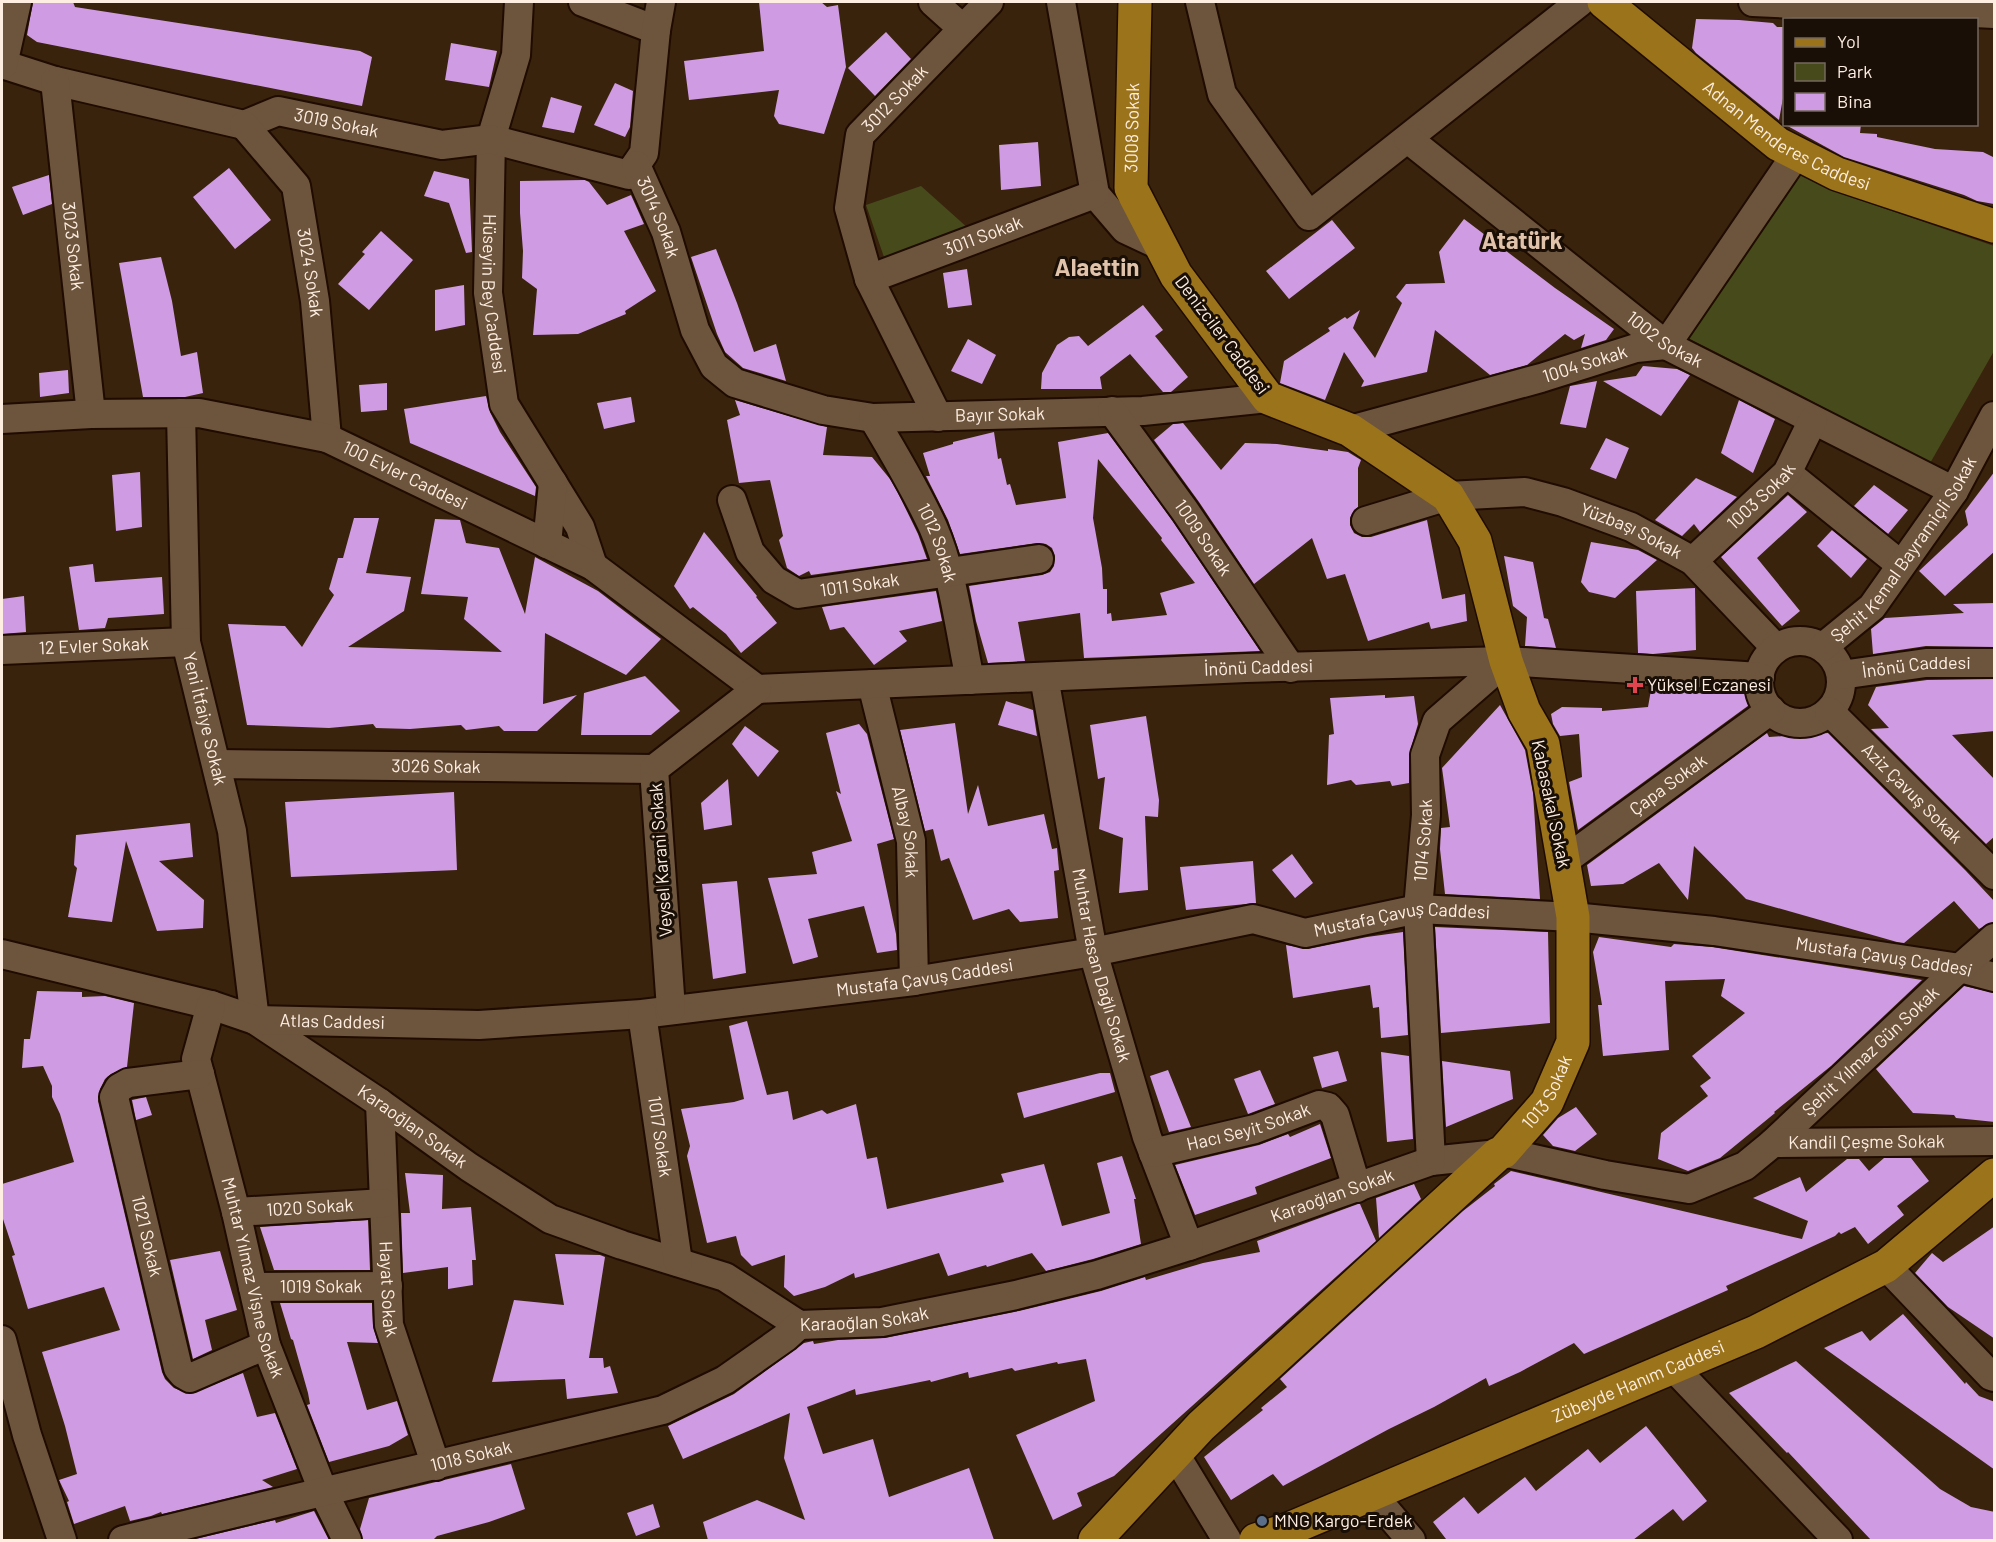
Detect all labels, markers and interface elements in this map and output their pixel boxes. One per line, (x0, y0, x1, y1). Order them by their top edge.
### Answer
legend (1783, 18, 1978, 126)
text: Yol (1837, 30, 1860, 52)
street label: 3012 Sokak (856, 60, 932, 137)
text: Park (1837, 60, 1872, 82)
street label: Adnan Menderes Caddesi (1699, 75, 1874, 194)
street label: 3008 Sokak (1119, 82, 1143, 173)
text: Bina (1837, 90, 1872, 112)
street label: 3019 Sokak (292, 103, 381, 142)
street label: 3014 Sokak (633, 173, 685, 260)
street label: 3023 Sokak (58, 200, 90, 292)
street label: 3011 Sokak (940, 210, 1025, 260)
street label: Hüseyin Bey Caddesi (478, 214, 512, 375)
district label: Atatürk (1481, 225, 1563, 254)
street label: 3024 Sokak (293, 226, 328, 318)
district label: Alaettin (1055, 252, 1139, 281)
street label: Denizciler Caddesi (1171, 271, 1275, 398)
street label: 1002 Sokak (1622, 306, 1707, 372)
street label: 1004 Sokak (1540, 339, 1630, 387)
street label: Bayır Sokak (955, 402, 1045, 426)
street label: 100 Evler Caddesi (339, 435, 471, 514)
street label: Şehit Kemal Bayramiçli Sokak (1826, 452, 1980, 646)
street label: 1003 Sokak (1722, 460, 1800, 534)
street label: 1009 Sokak (1170, 495, 1237, 579)
street label: Yüzbaşı Sokak (1577, 497, 1686, 563)
street label: 1012 Sokak (913, 499, 962, 584)
street label: 1011 Sokak (819, 567, 901, 601)
street label: 12 Evler Sokak (38, 632, 149, 658)
street label: Yeni İtfaiye Sokak (179, 650, 232, 787)
street label: İnönü Caddesi (1860, 651, 1971, 682)
street label: İnönü Caddesi (1203, 654, 1313, 680)
place label: Yüksel Eczanesi (1647, 673, 1771, 695)
marker: Yüksel Eczanesi (1628, 678, 1642, 692)
street label: Kabasakal Sokak (1528, 738, 1576, 870)
street label: Aziz Çavuş Sokak (1858, 738, 1968, 847)
street label: Çapa Sokak (1625, 749, 1711, 820)
street label: 3026 Sokak (391, 754, 481, 777)
street label: Veysel Karani Sokak (644, 782, 676, 938)
street label: Albay Sokak (888, 783, 924, 878)
street label: 1014 Sokak (1408, 799, 1436, 883)
street label: Muhtar Hasan Dağlı Sokak (1068, 866, 1137, 1065)
street label: Mustafa Çavuş Caddesi (1311, 897, 1491, 941)
street label: Mustafa Çavuş Caddesi (1794, 931, 1975, 981)
street label: Mustafa Çavuş Caddesi (835, 953, 1015, 1000)
street label: Şehit Yılmaz Gün Sokak (1797, 981, 1943, 1120)
street label: Atlas Caddesi (280, 1009, 385, 1033)
street label: 1013 Sokak (1516, 1051, 1576, 1133)
street label: Karaoğlan Sokak (354, 1079, 472, 1172)
street label: 1017 Sokak (644, 1094, 678, 1179)
street label: Hacı Seyit Sokak (1184, 1097, 1313, 1155)
street label: Kandil Çeşme Sokak (1788, 1129, 1945, 1153)
street label: Karaoğlan Sokak (1267, 1163, 1397, 1227)
street label: Muhtar Yılmaz Vişne Sokak (217, 1175, 290, 1381)
street label: 1021 Sokak (128, 1193, 168, 1279)
street label: 1020 Sokak (266, 1193, 354, 1220)
street label: Hayat Sokak (376, 1241, 404, 1339)
street label: 1019 Sokak (280, 1274, 362, 1297)
street label: Karaoğlan Sokak (799, 1301, 930, 1335)
street label: Zübeyde Hanım Caddesi (1548, 1335, 1728, 1427)
street label: 1018 Sokak (428, 1435, 514, 1476)
place label: MNG Kargo-Erdek (1274, 1509, 1413, 1531)
marker: MNG Kargo-Erdek (1255, 1514, 1269, 1528)

